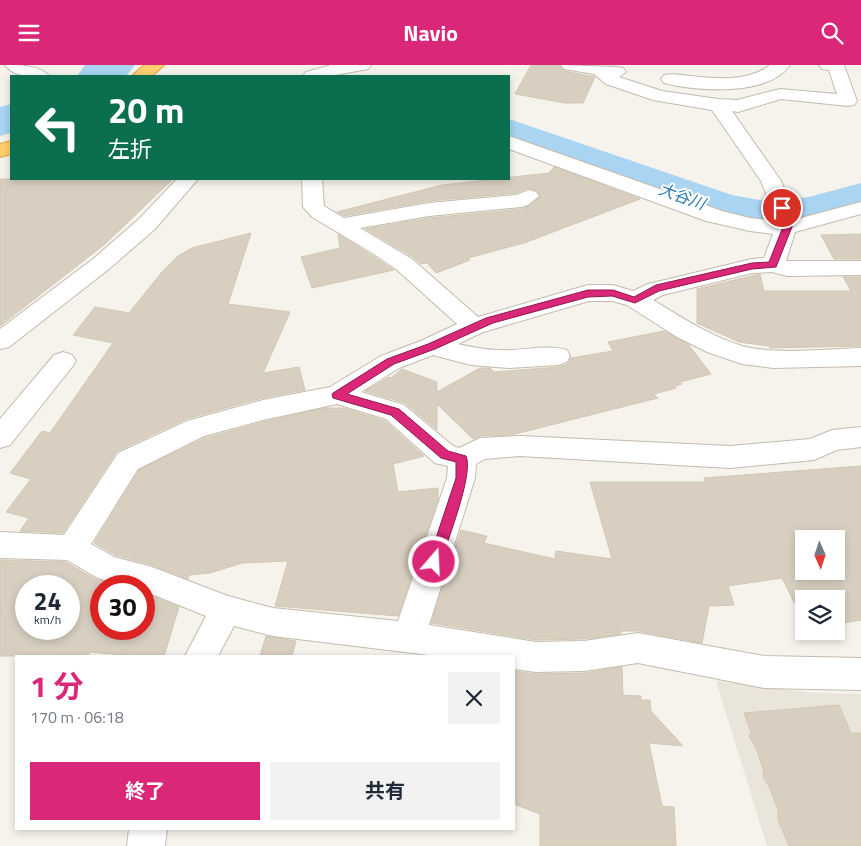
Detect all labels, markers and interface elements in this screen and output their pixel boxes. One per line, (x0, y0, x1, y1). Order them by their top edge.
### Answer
text: Navio (403, 16, 458, 50)
icon: menu (15, 19, 43, 47)
icon: search (818, 19, 846, 47)
text: 20 m (108, 83, 184, 137)
icon: left (25, 95, 90, 160)
text: 左折 (108, 132, 152, 166)
water label: 大谷川 (655, 177, 711, 216)
pin (761, 187, 803, 229)
icon: arrive (768, 194, 796, 222)
north arrow (795, 530, 845, 580)
map controls (795, 530, 845, 640)
position arrow (407, 535, 459, 587)
speed limit sign: 30 (90, 575, 155, 640)
text: 24 (33, 582, 62, 620)
button: layers (795, 590, 845, 640)
text: km/h (34, 610, 61, 629)
text: 1 分 (30, 663, 83, 709)
button: close (448, 672, 500, 724)
text: 170 m · 06:18 (30, 705, 124, 729)
button: 終了 (30, 762, 260, 820)
button: 共有 (270, 762, 500, 820)

